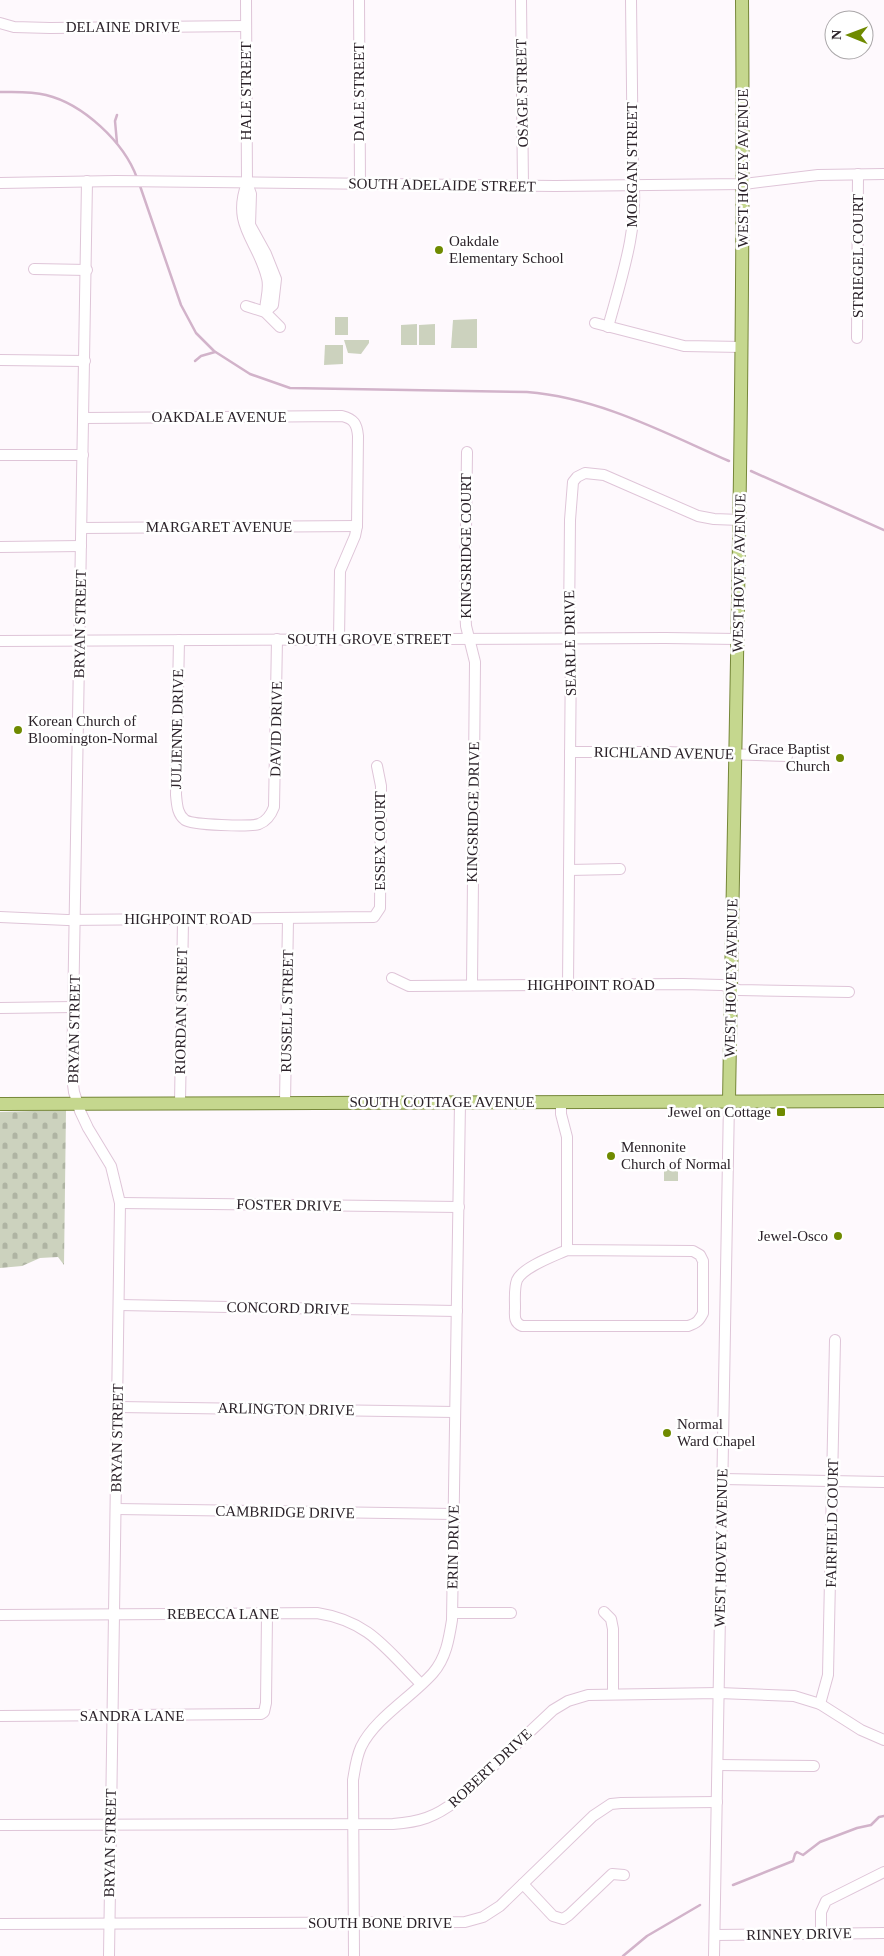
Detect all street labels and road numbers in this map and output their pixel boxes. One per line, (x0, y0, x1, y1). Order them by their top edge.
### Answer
street label: DELAINE DRIVE (66, 19, 180, 35)
street label: OSAGE STREET (513, 38, 531, 148)
street label: HALE STREET (238, 42, 254, 140)
street label: DALE STREET (351, 43, 367, 141)
street label: WEST HOVEY AVENUE (735, 89, 751, 247)
street label: MORGAN STREET (624, 102, 640, 228)
street label: SOUTH ADELAIDE STREET (348, 175, 536, 195)
street label: STRIEGEL COURT (850, 194, 866, 318)
street label: OAKDALE AVENUE (151, 409, 287, 425)
street label: KINGSRIDGE COURT (458, 473, 474, 619)
street label: WEST HOVEY AVENUE (730, 493, 748, 653)
street label: MARGARET AVENUE (146, 519, 292, 535)
street label: BRYAN STREET (71, 569, 89, 679)
street label: SEARLE DRIVE (561, 590, 579, 696)
street label: SOUTH GROVE STREET (287, 631, 451, 647)
street label: JULIENNE DRIVE (168, 669, 186, 789)
street label: DAVID DRIVE (267, 681, 285, 777)
street label: KINGSRIDGE DRIVE (464, 741, 482, 883)
street label: RICHLAND AVENUE (594, 744, 734, 762)
street label: ESSEX COURT (372, 791, 388, 891)
street label: WEST HOVEY AVENUE (722, 898, 740, 1058)
street label: HIGHPOINT ROAD (124, 911, 252, 927)
street label: RIORDAN STREET (172, 947, 190, 1075)
street label: RUSSELL STREET (278, 949, 296, 1073)
street label: BRYAN STREET (65, 974, 83, 1084)
street label: HIGHPOINT ROAD (527, 977, 655, 993)
street label: SOUTH COTTAGE AVENUE (349, 1094, 535, 1110)
street label: FOSTER DRIVE (236, 1196, 342, 1214)
street label: CONCORD DRIVE (226, 1299, 350, 1317)
street label: BRYAN STREET (108, 1383, 126, 1493)
street label: ARLINGTON DRIVE (217, 1400, 355, 1418)
street label: FAIRFIELD COURT (823, 1458, 841, 1588)
street label: WEST HOVEY AVENUE (712, 1468, 730, 1628)
street label: CAMBRIDGE DRIVE (215, 1503, 355, 1521)
street label: ERIN DRIVE (444, 1505, 462, 1589)
street label: REBECCA LANE (167, 1606, 279, 1622)
street label: SANDRA LANE (80, 1708, 184, 1724)
street label: ROBERT DRIVE (445, 1725, 535, 1811)
street label: BRYAN STREET (101, 1788, 119, 1898)
street label: SOUTH BONE DRIVE (308, 1915, 452, 1931)
street label: RINNEY DRIVE (746, 1925, 852, 1943)

